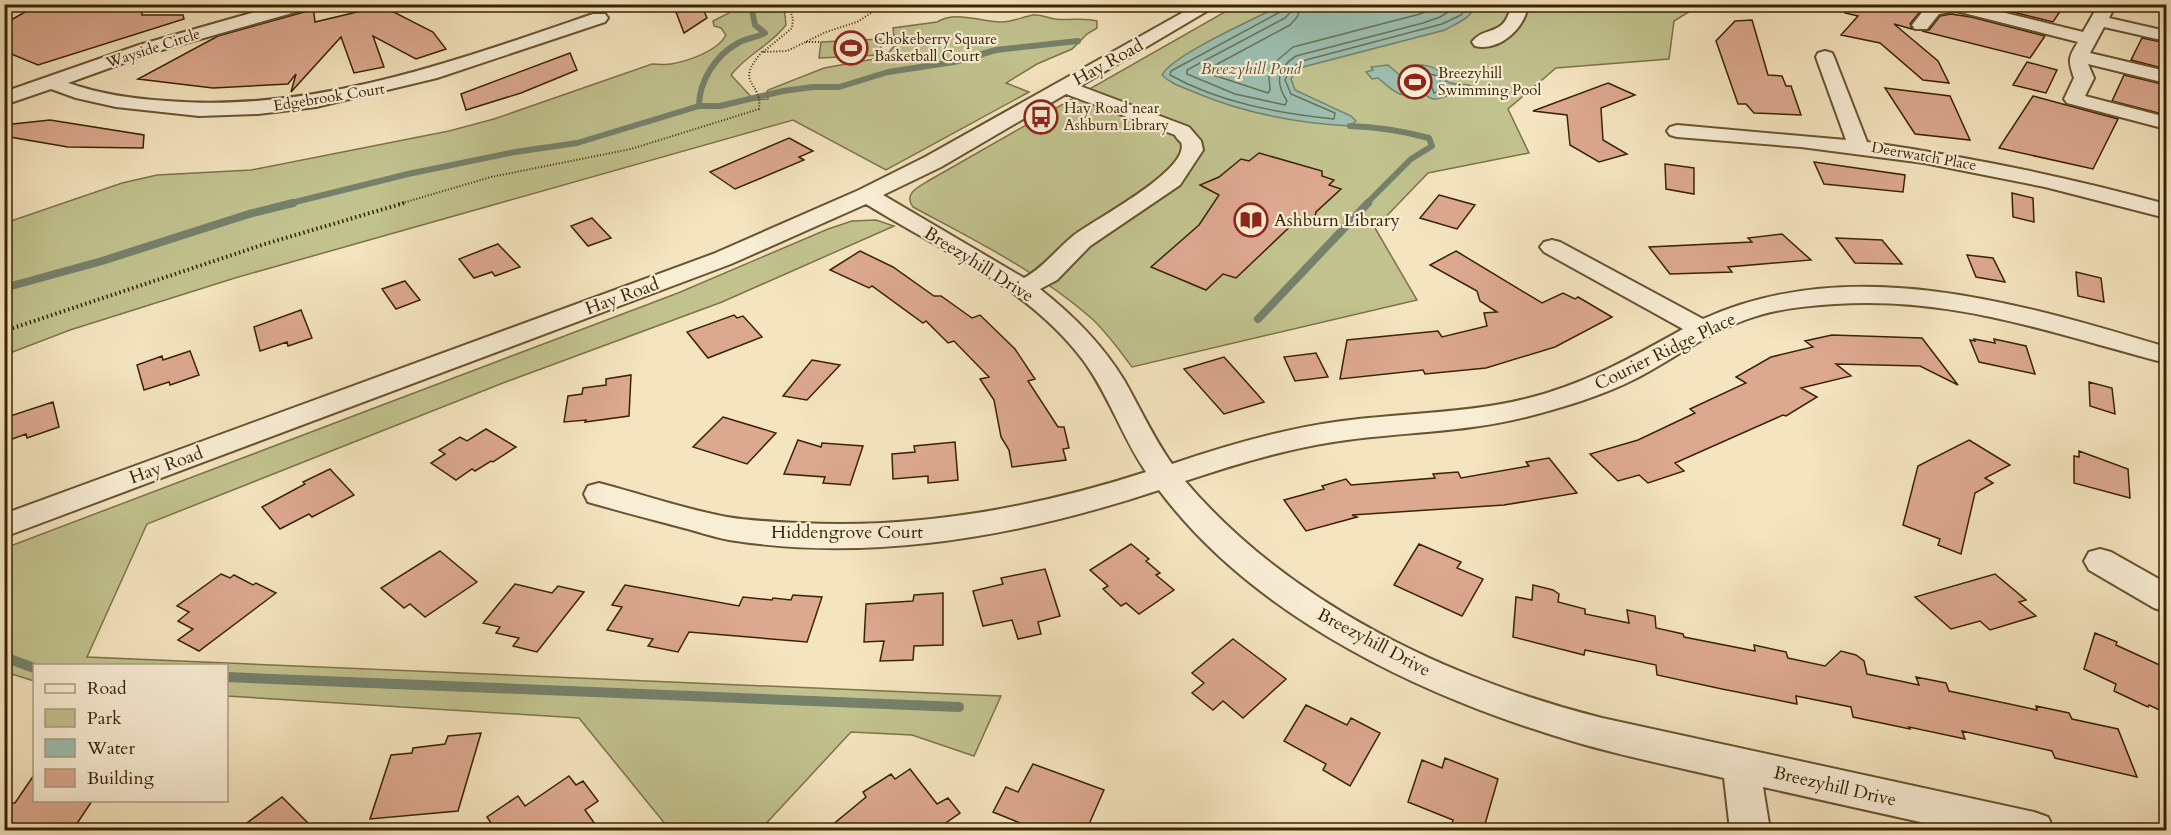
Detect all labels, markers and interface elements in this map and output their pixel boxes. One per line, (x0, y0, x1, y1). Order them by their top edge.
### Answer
street label: Wayside Circle (103, 23, 203, 73)
place label: Chokeberry Square Basketball Court (874, 29, 997, 66)
sports icon: Chokeberry Square Basketball Court (833, 30, 869, 66)
street label: Hay Road (1069, 33, 1148, 92)
water label: Breezyhill Pond (1201, 58, 1303, 80)
place label: Breezyhill Swimming Pool (1438, 63, 1541, 100)
sports icon: Breezyhill Swimming Pool (1397, 64, 1433, 100)
street label: Edgebrook Court (272, 78, 386, 116)
place label: Hay Road near Ashburn Library (1064, 98, 1169, 135)
bus stop icon: Hay Road near Ashburn Library (1023, 99, 1059, 135)
street label: Deerwatch Place (1870, 137, 1978, 175)
library icon: Ashburn Library (1233, 202, 1269, 238)
place label: Ashburn Library (1274, 208, 1400, 233)
street label: Breezyhill Drive (919, 221, 1038, 308)
street label: Hay Road (582, 271, 663, 321)
street label: Courier Ridge Place (1590, 306, 1740, 396)
street label: Hay Road (126, 440, 207, 490)
street label: Hiddengrove Court (771, 520, 923, 545)
street label: Breezyhill Drive (1313, 602, 1435, 683)
legend (33, 664, 228, 802)
text: Road (87, 676, 127, 701)
text: Park (87, 706, 122, 731)
text: Water (86, 736, 136, 761)
street label: Breezyhill Drive (1771, 760, 1899, 813)
text: Building (87, 766, 155, 791)

